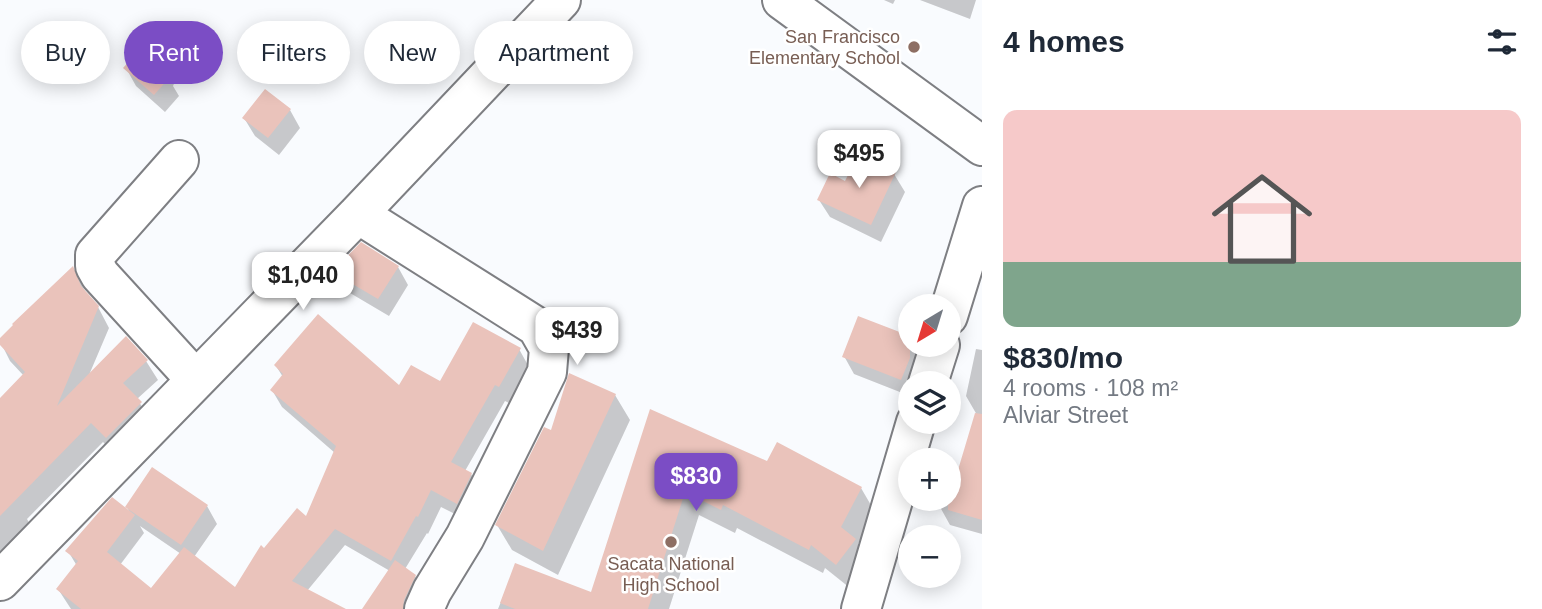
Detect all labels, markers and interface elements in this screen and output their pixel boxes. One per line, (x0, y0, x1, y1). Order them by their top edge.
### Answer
chip: Buy (21, 21, 110, 84)
chip: Rent (124, 21, 223, 84)
chip: Filters (237, 21, 350, 84)
chip: New (364, 21, 460, 84)
chip: Apartment (474, 21, 633, 84)
icon: filters (1483, 23, 1521, 61)
text: 4 homes (1003, 25, 1125, 58)
place label: San Francisco Elementary School (749, 27, 900, 68)
marker: San Francisco Elementary School (906, 39, 922, 55)
pin: $495 (818, 130, 900, 190)
text: $495 (833, 140, 885, 166)
icon: home (1199, 156, 1325, 282)
pin: $1,040 (246, 252, 360, 312)
text: $1,040 (268, 262, 338, 288)
north arrow (898, 294, 961, 357)
map controls (898, 294, 961, 588)
pin: $439 (536, 308, 618, 367)
text: $439 (551, 317, 603, 343)
text: $830/mo (1003, 341, 1123, 374)
button: layers (898, 371, 961, 434)
text: 4 rooms · 108 m² (1003, 375, 1178, 401)
text: Alviar Street (1003, 402, 1128, 428)
button: + (898, 448, 961, 511)
pin: $830 (655, 454, 737, 513)
text: $830 (670, 463, 722, 489)
button: − (898, 525, 961, 588)
marker: Sacata National High School (663, 534, 679, 550)
place label: Sacata National High School (607, 554, 735, 595)

